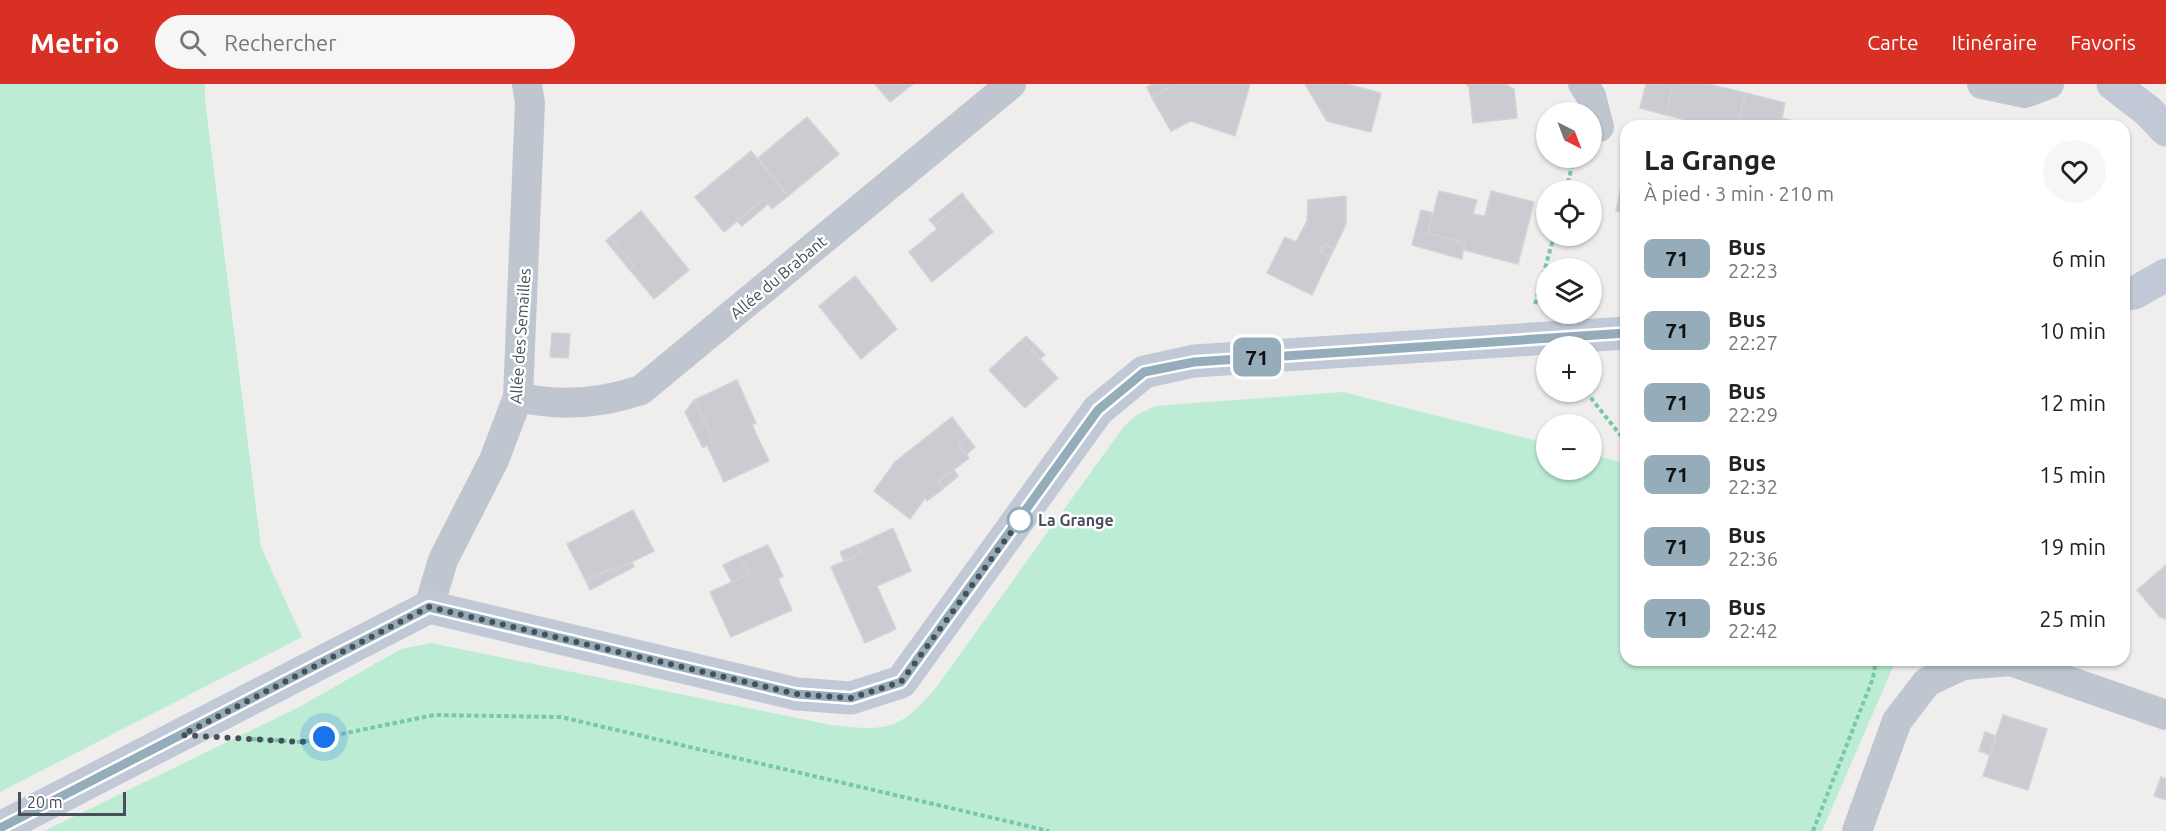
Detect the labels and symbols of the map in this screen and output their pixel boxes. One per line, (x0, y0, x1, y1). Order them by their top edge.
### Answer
north arrow (1536, 102, 1602, 168)
street label: Allée du Brabant (726, 231, 830, 322)
street label: Allée des Semailles (506, 267, 534, 405)
line badge: 71 (1230, 338, 1284, 376)
marker: La Grange (1007, 507, 1033, 533)
place label: La Grange (1038, 511, 1114, 529)
your location (309, 722, 339, 752)
scale bar (18, 789, 126, 816)

